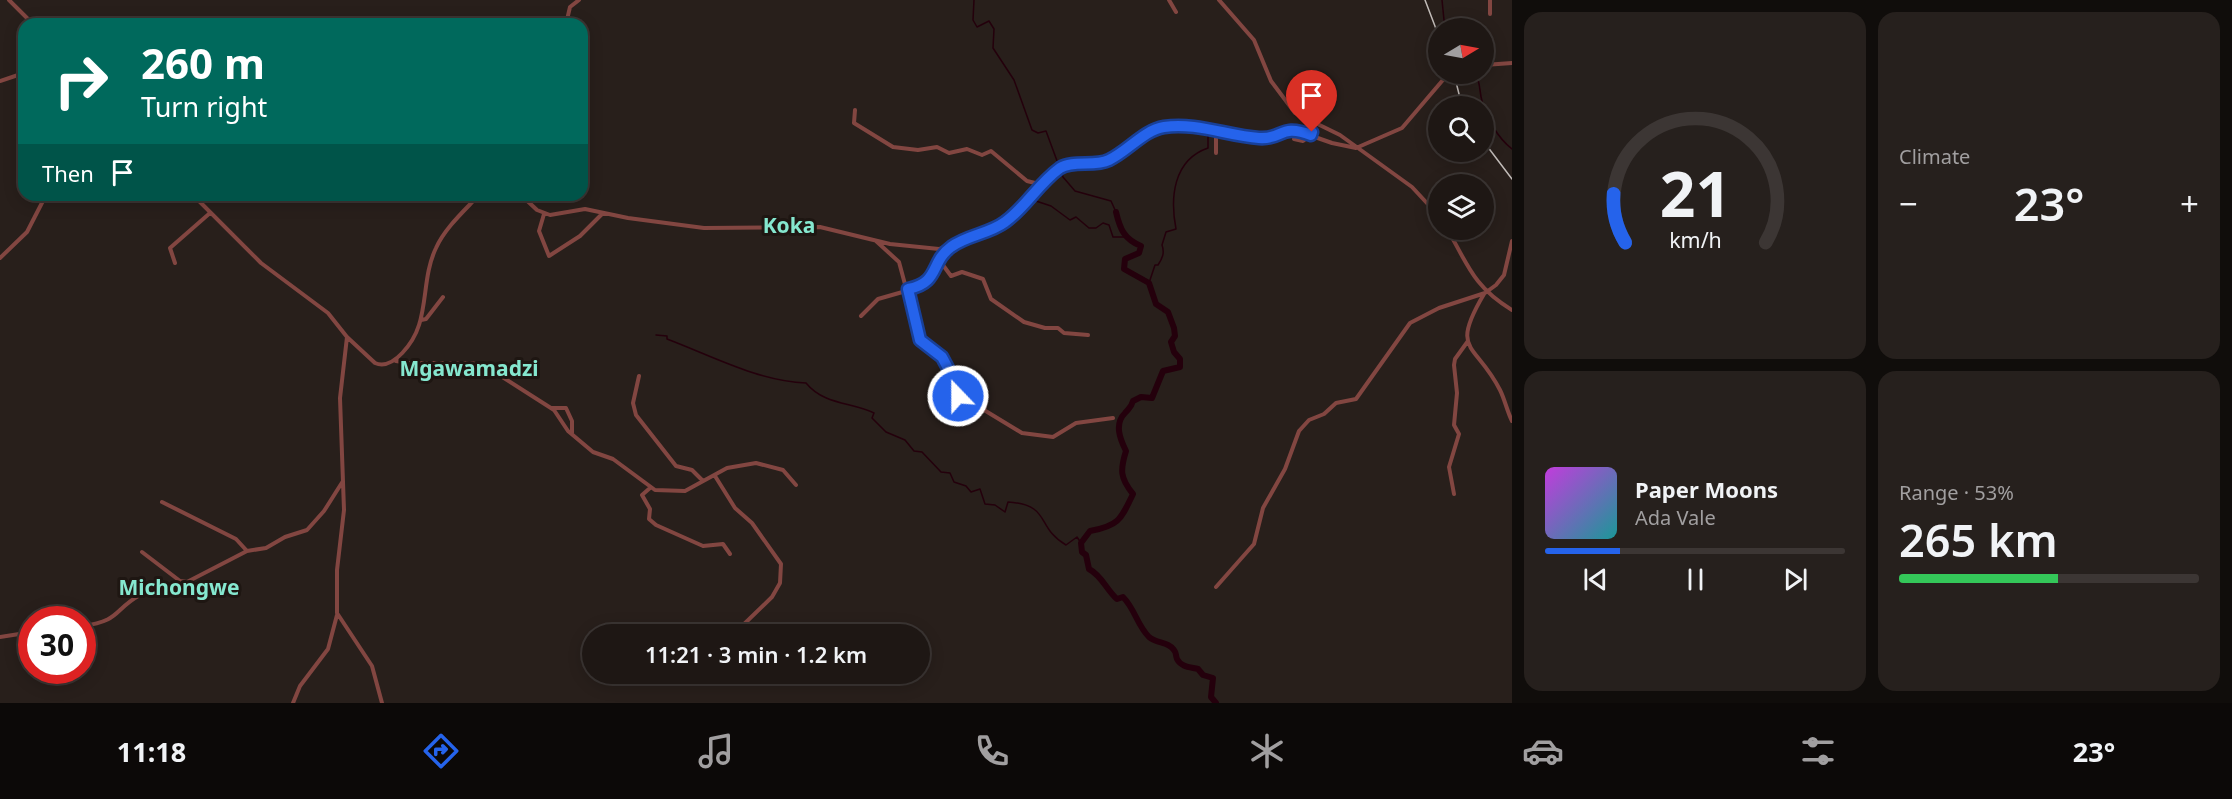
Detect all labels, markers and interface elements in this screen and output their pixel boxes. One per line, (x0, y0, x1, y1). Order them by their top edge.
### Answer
north arrow (1428, 18, 1494, 84)
map controls (1428, 18, 1494, 240)
text: 260 m (141, 34, 265, 91)
icon: right (42, 42, 120, 120)
pin (1286, 70, 1337, 132)
icon: arrive (1295, 79, 1328, 112)
text: Turn right (141, 88, 267, 125)
button: search (1428, 96, 1494, 162)
text: Climate (1899, 143, 1970, 170)
text: 21 (1659, 150, 1731, 235)
icon: arrive (106, 156, 139, 189)
text: Then (42, 158, 94, 188)
text: 23° (2014, 173, 2084, 234)
button: layers (1428, 174, 1494, 240)
text: − (1899, 181, 1918, 226)
text: + (2180, 181, 2199, 226)
district label: Koka (763, 211, 815, 239)
text: km/h (1669, 225, 1721, 254)
district label: Mgawamadzi (399, 354, 539, 382)
position arrow (926, 364, 990, 428)
text: Paper Moons (1635, 474, 1778, 504)
text: Range · 53% (1899, 479, 2014, 506)
text: Ada Vale (1635, 504, 1716, 531)
text: 265 km (1899, 509, 2058, 570)
icon: previous (1579, 563, 1612, 596)
icon: pause (1679, 563, 1712, 596)
icon: next (1779, 563, 1812, 596)
district label: Michongwe (118, 573, 240, 601)
speed limit sign: 30 (18, 606, 96, 684)
text: 11:21 · 3 min · 1.2 km (645, 639, 867, 669)
icon: directions (420, 730, 462, 772)
icon: music (695, 730, 737, 772)
icon: phone (971, 730, 1013, 772)
icon: climate (1246, 730, 1288, 772)
icon: car (1522, 730, 1564, 772)
icon: filters (1797, 730, 1839, 772)
text: 11:18 (117, 733, 186, 770)
text: 23° (2073, 733, 2115, 770)

